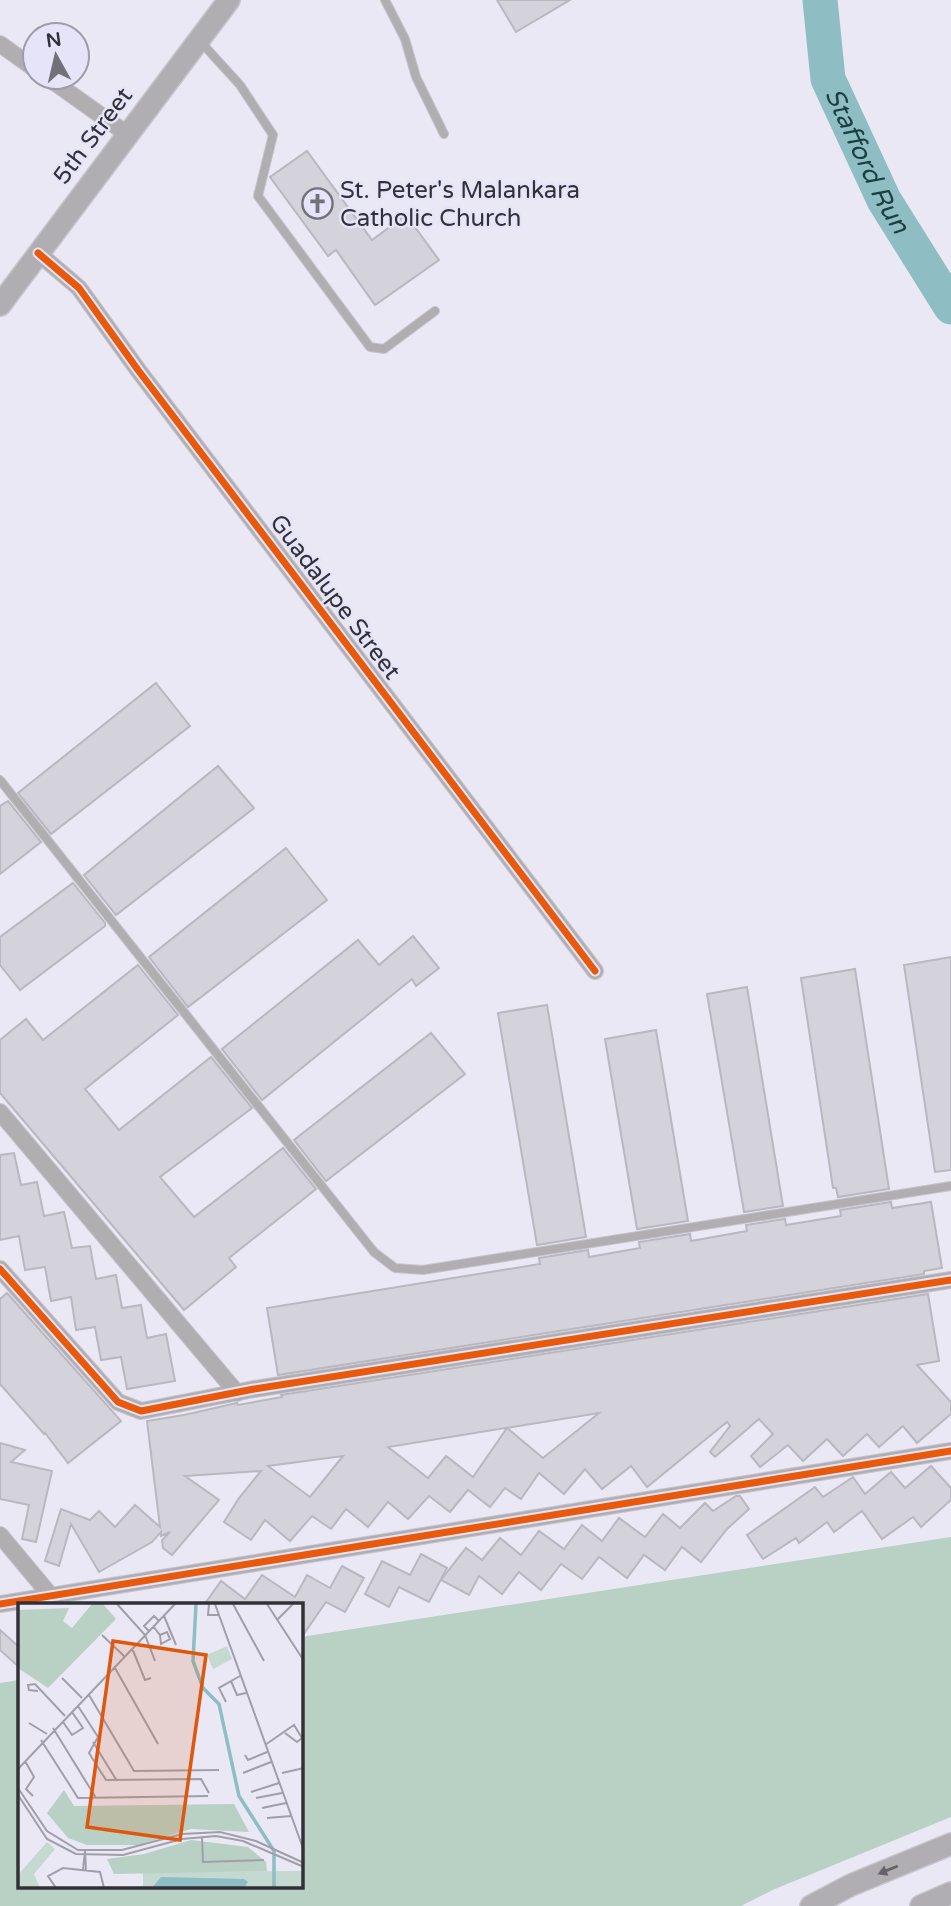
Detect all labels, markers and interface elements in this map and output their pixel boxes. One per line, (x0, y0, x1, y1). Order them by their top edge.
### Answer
north arrow (21, 21, 91, 91)
text: N (45, 28, 63, 52)
street label: 5th Street (47, 82, 139, 190)
water label: Stafford Run (819, 83, 917, 240)
place label: St. Peter's Malankara Catholic Church (340, 176, 580, 233)
church icon: St. Peter's Malankara Catholic Church (300, 187, 334, 221)
street label: Guadalupe Street (264, 509, 406, 685)
inset map (18, 1603, 303, 1888)
one-way arrow (877, 1864, 898, 1875)

